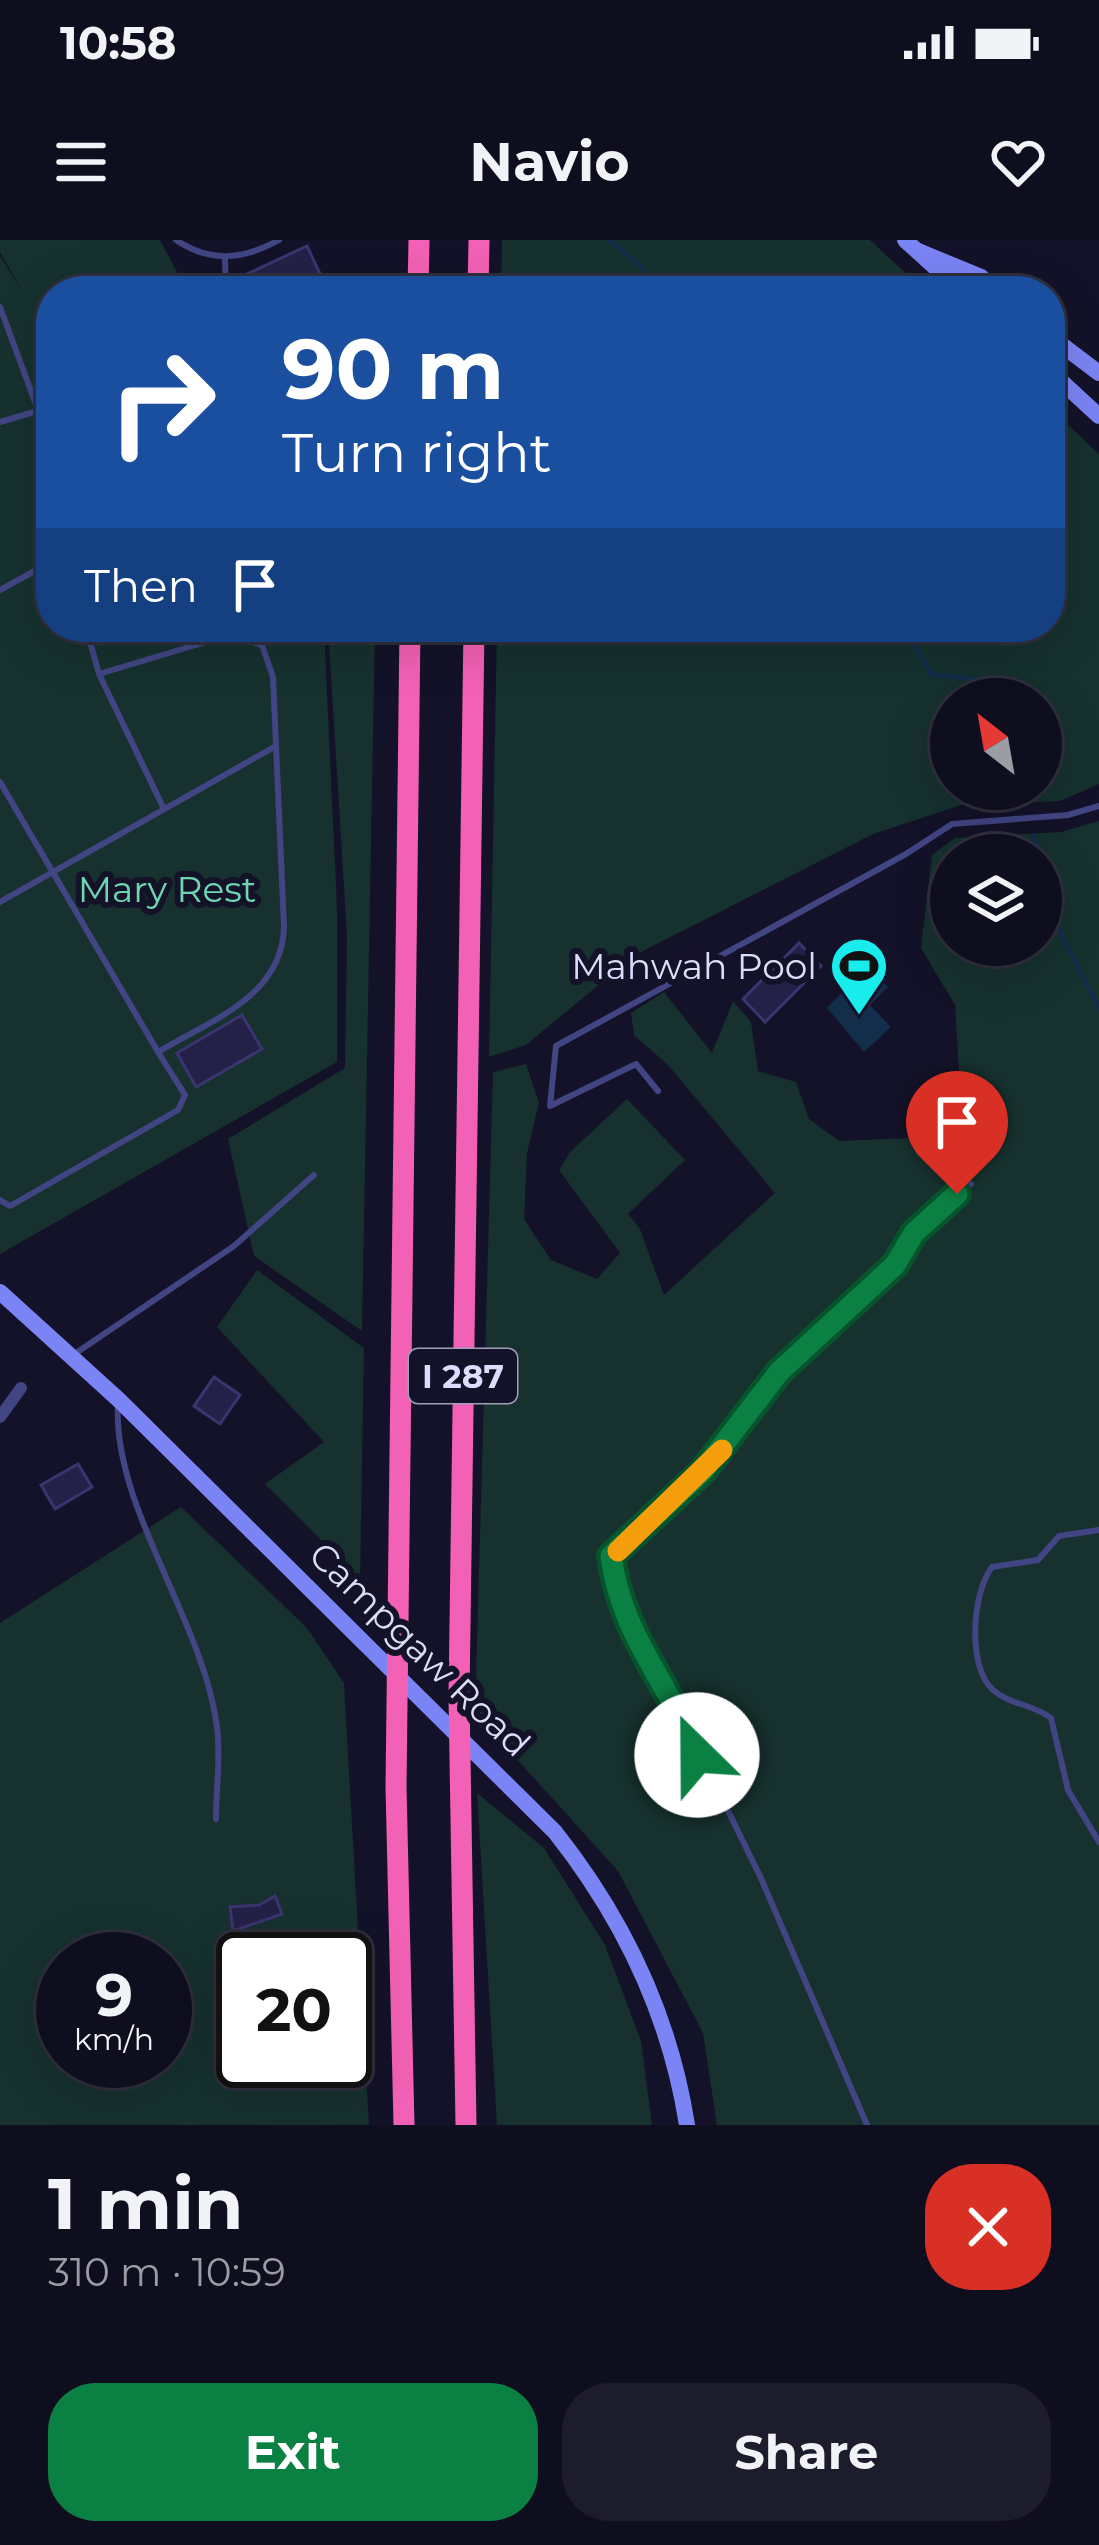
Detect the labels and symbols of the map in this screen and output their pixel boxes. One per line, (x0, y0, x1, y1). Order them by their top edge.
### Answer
north arrow (930, 678, 1062, 810)
park label: Mary Rest (78, 867, 256, 911)
sports icon: Mahwah Pool (828, 935, 890, 1017)
place label: Mahwah Pool (571, 944, 817, 988)
pin (906, 1071, 1008, 1194)
road number: I 287 (409, 1349, 517, 1403)
street label: Campgaw Road (300, 1533, 540, 1765)
position arrow (634, 1692, 760, 1818)
speed limit sign: 20 (216, 1932, 372, 2088)

